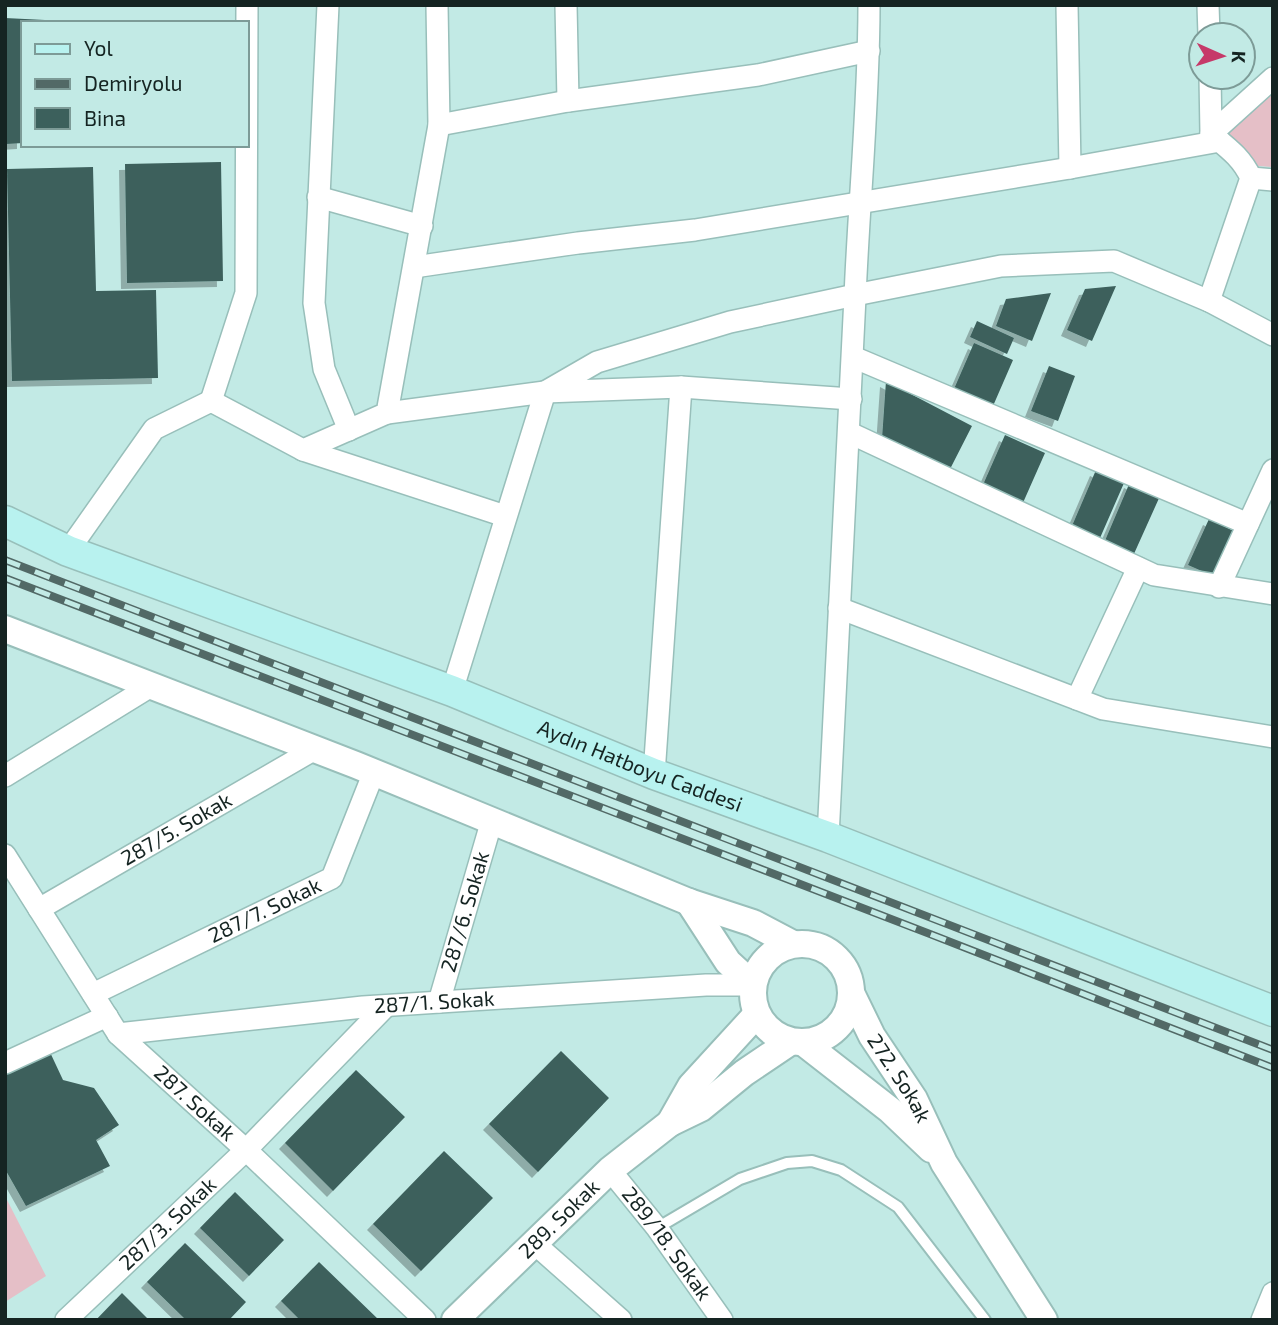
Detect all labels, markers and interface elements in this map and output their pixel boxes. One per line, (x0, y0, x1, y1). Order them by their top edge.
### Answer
legend (21, 21, 248, 147)
north arrow (1187, 21, 1257, 91)
text: Yol (84, 35, 113, 60)
text: K (1228, 50, 1251, 64)
text: Demiryolu (84, 70, 182, 95)
text: Bina (84, 105, 126, 130)
street label: Aydın Hatboyu Caddesi (534, 714, 746, 816)
street label: 287/5. Sokak (116, 786, 236, 870)
street label: 287/6. Sokak (434, 848, 493, 975)
street label: 287/7. Sokak (204, 871, 325, 947)
street label: 287/1. Sokak (373, 985, 496, 1017)
street label: 272. Sokak (863, 1028, 937, 1127)
street label: 287. Sokak (150, 1059, 241, 1145)
street label: 287/3. Sokak (113, 1171, 221, 1274)
street label: 289. Sokak (513, 1173, 604, 1263)
street label: 289/18. Sokak (618, 1181, 718, 1305)

